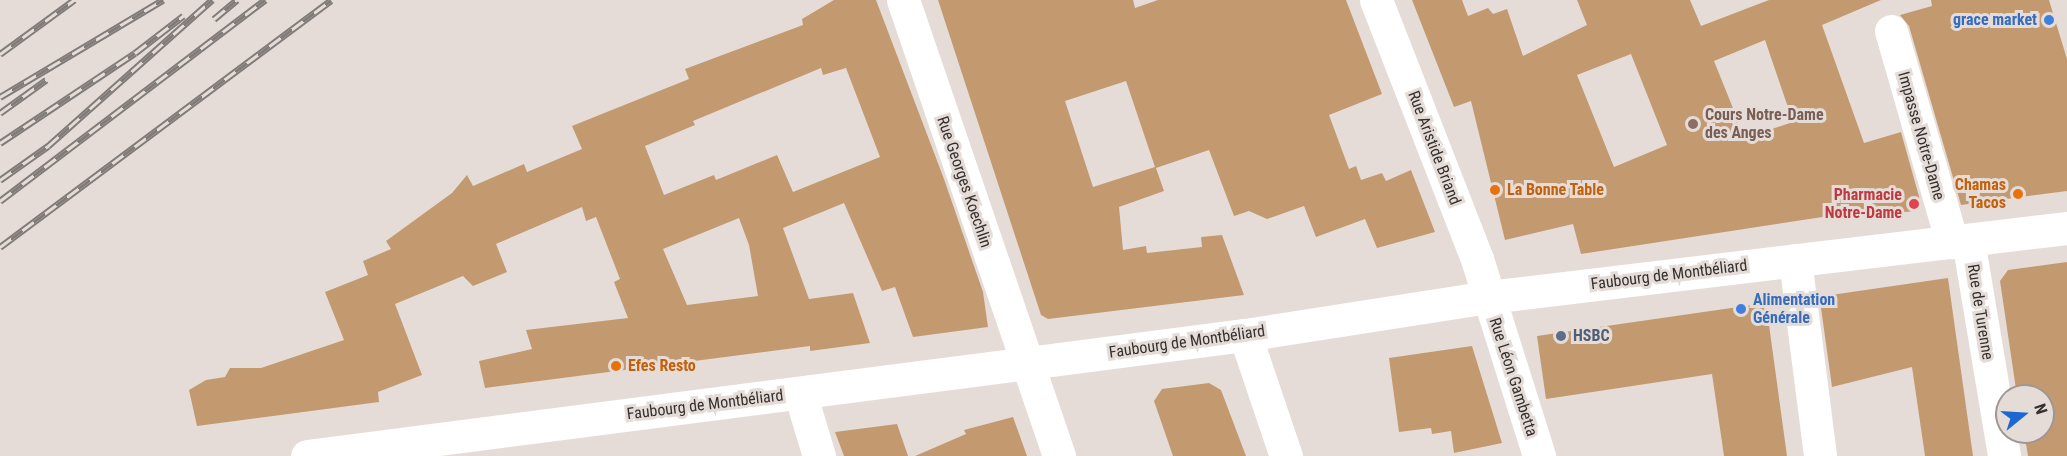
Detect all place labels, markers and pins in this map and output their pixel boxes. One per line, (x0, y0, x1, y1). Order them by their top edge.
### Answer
place label: grace market (1953, 10, 2037, 30)
marker: grace market (2042, 13, 2056, 27)
place label: Cours Notre-Dame des Anges (1705, 105, 1824, 143)
marker: Cours Notre-Dame des Anges (1686, 117, 1700, 131)
place label: Chamas Tacos (1955, 175, 2006, 213)
place label: La Bonne Table (1507, 180, 1604, 200)
marker: La Bonne Table (1488, 183, 1502, 197)
place label: Pharmacie Notre-Dame (1825, 185, 1902, 223)
marker: Chamas Tacos (2011, 187, 2025, 201)
marker: Pharmacie Notre-Dame (1907, 197, 1921, 211)
place label: Alimentation Générale (1753, 290, 1835, 328)
marker: Alimentation Générale (1734, 302, 1748, 316)
place label: HSBC (1573, 326, 1610, 346)
marker: HSBC (1554, 329, 1568, 343)
place label: Efes Resto (628, 356, 696, 376)
marker: Efes Resto (609, 359, 623, 373)

